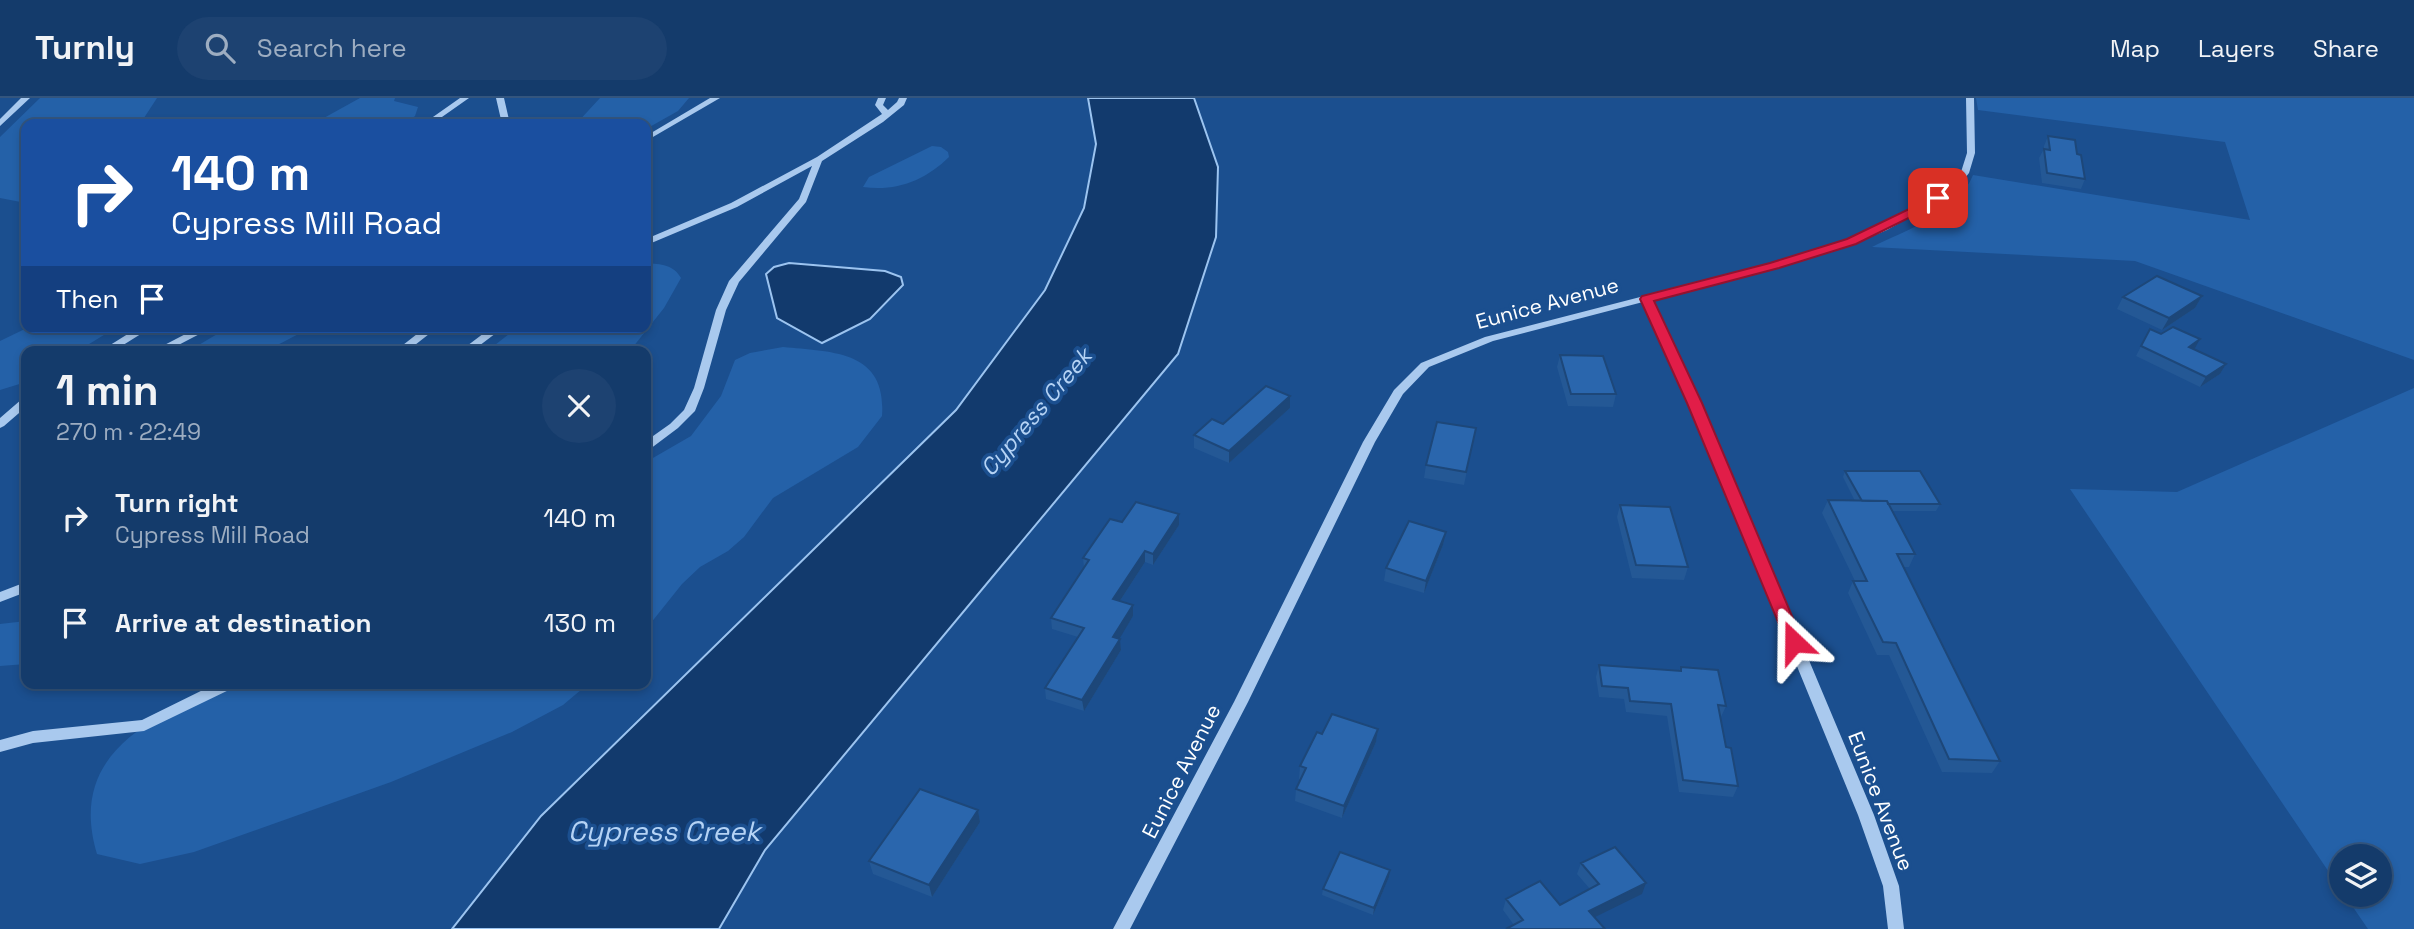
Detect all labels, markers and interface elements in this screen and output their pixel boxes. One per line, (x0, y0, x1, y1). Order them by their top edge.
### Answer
search box (177, 17, 667, 80)
text: Turnly (35, 27, 135, 69)
icon: search (201, 29, 239, 67)
text: Search here (257, 31, 407, 65)
text: Map (2110, 33, 2160, 64)
text: Layers (2198, 33, 2275, 64)
text: Share (2313, 33, 2379, 64)
text: 140 m (171, 142, 310, 204)
icon: right (56, 147, 147, 238)
pin (1908, 168, 1968, 228)
icon: arrive (1919, 179, 1957, 217)
text: Cypress Mill Road (171, 203, 442, 243)
street label: Eunice Avenue (1473, 271, 1621, 335)
icon: arrive (133, 280, 171, 318)
text: Then (56, 282, 119, 316)
water label: Cypress Creek (974, 340, 1100, 482)
text: 1 min (56, 364, 159, 417)
button: close (542, 369, 616, 443)
text: 270 m · 22:49 (56, 417, 201, 447)
text: Turn right (115, 486, 239, 520)
icon: right (56, 499, 94, 537)
text: 140 m (543, 501, 616, 535)
text: Cypress Mill Road (115, 520, 310, 550)
icon: arrive (56, 604, 94, 642)
position arrow (1757, 605, 1831, 679)
text: Arrive at destination (115, 606, 372, 640)
text: 130 m (544, 606, 616, 640)
street label: Eunice Avenue (1136, 699, 1226, 843)
street label: Eunice Avenue (1842, 728, 1920, 874)
water label: Cypress Creek (568, 813, 763, 849)
map controls (2329, 844, 2392, 907)
button: layers (2329, 844, 2392, 907)

